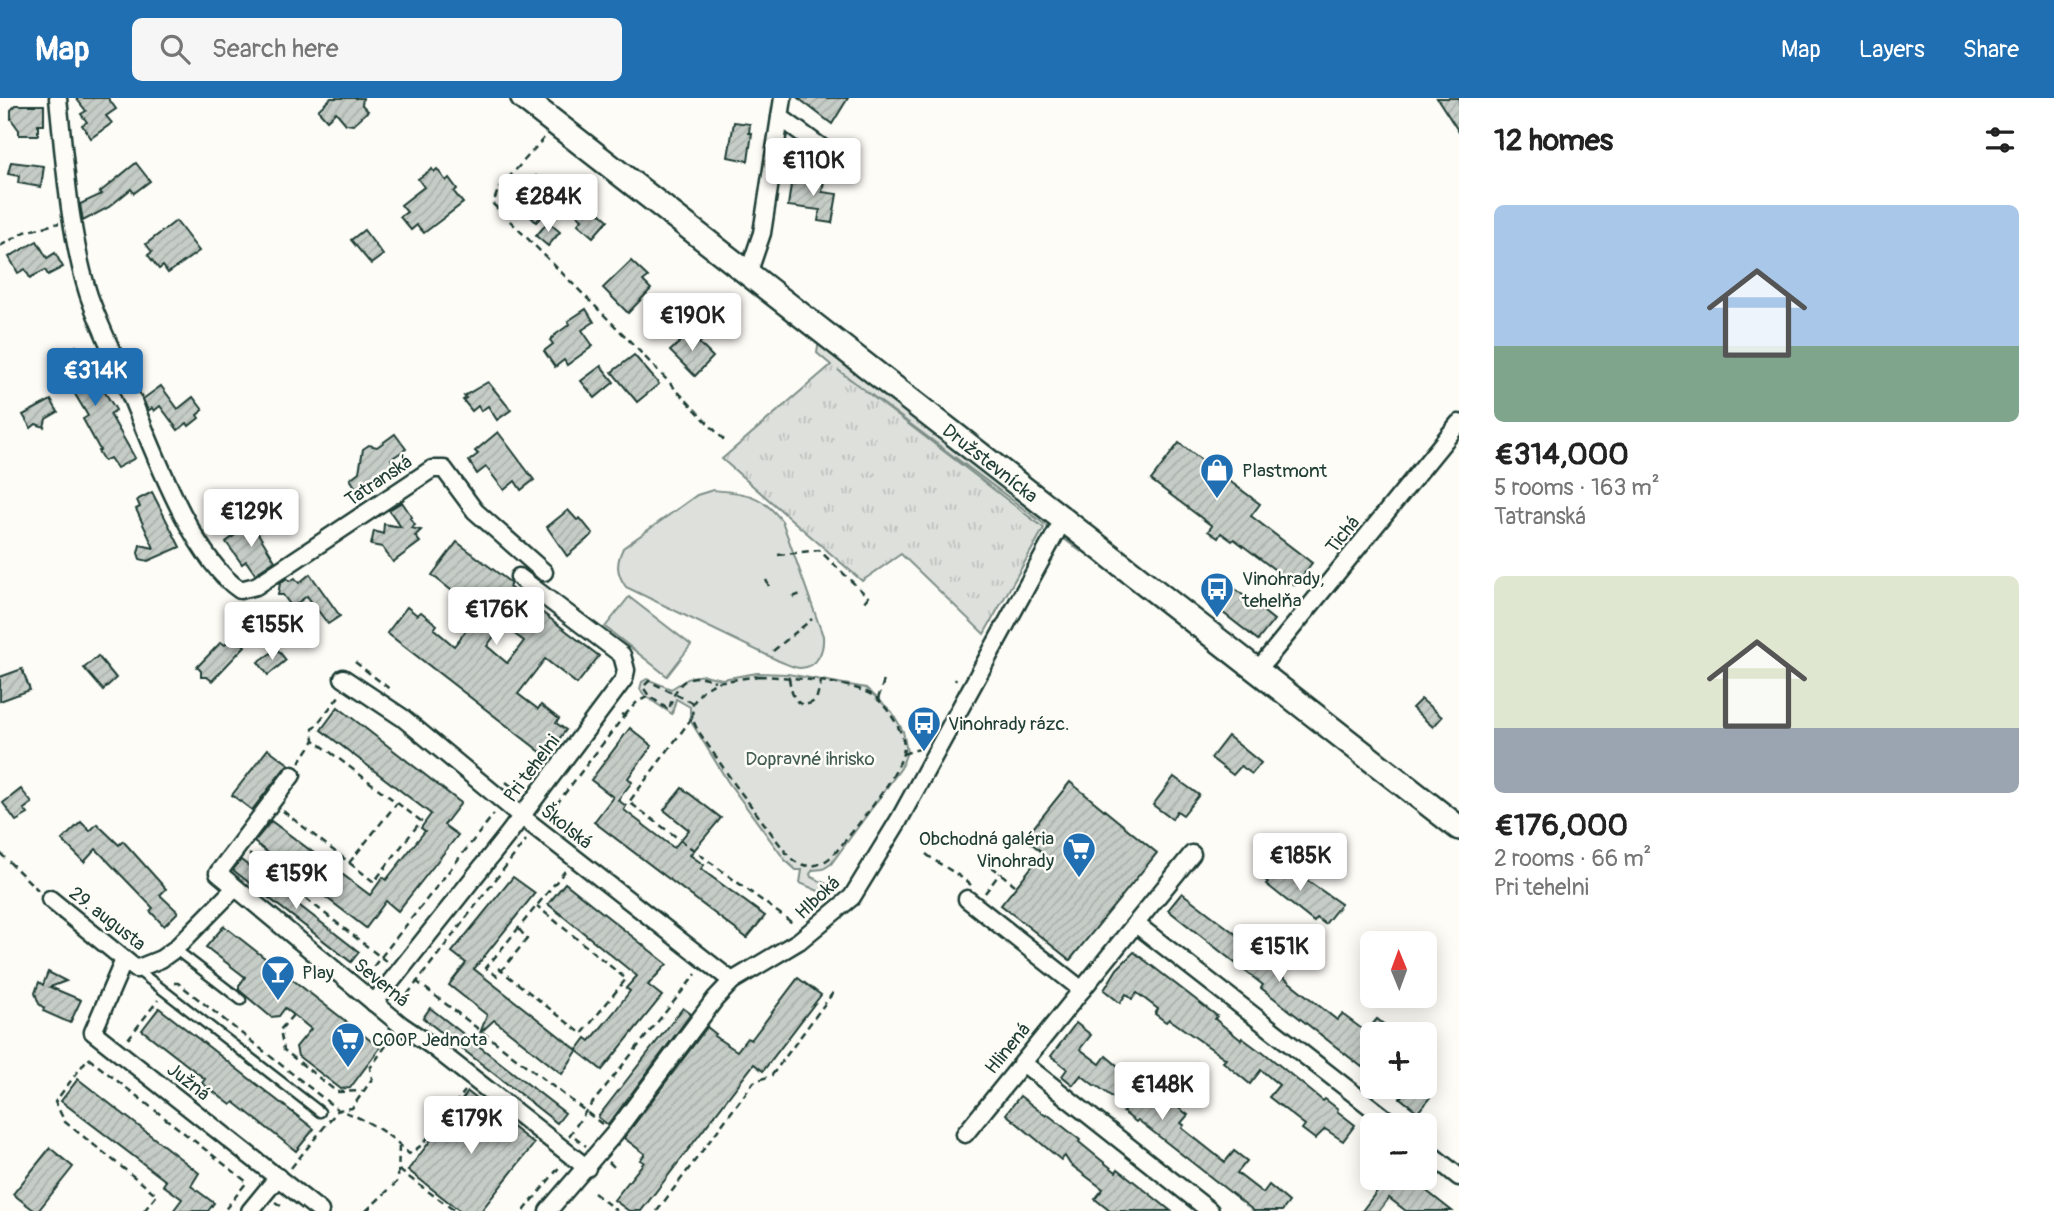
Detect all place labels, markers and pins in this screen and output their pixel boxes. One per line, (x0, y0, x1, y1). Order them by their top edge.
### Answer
pin: €110K (764, 139, 862, 198)
pin: €284K (499, 174, 597, 234)
pin: €190K (643, 294, 741, 353)
pin: €314K (46, 348, 144, 408)
shop icon: Plastmont (1198, 451, 1236, 500)
place label: Plastmont (1242, 459, 1327, 483)
pin: €129K (202, 490, 300, 549)
place label: Vinohrady, tehelňa (1241, 567, 1325, 613)
bus stop icon: Vinohrady, tehelňa (1198, 570, 1236, 619)
pin: €176K (447, 588, 545, 647)
pin: €155K (223, 602, 321, 662)
bus stop icon: Vinohrady rázc. (905, 704, 943, 753)
place label: Vinohrady rázc. (948, 712, 1069, 736)
place label: Obchodná galéria Vinohrady (919, 827, 1054, 873)
supermarket icon: Obchodná galéria Vinohrady (1060, 830, 1098, 879)
pin: €185K (1251, 834, 1349, 893)
pin: €159K (247, 852, 345, 911)
pin: €151K (1230, 924, 1328, 984)
bar icon: Play (259, 953, 297, 1002)
place label: Play (302, 961, 334, 985)
supermarket icon: COOP Jednota (329, 1020, 367, 1069)
place label: COOP Jednota (372, 1028, 487, 1052)
pin: €148K (1113, 1062, 1211, 1122)
pin: €179K (422, 1096, 520, 1156)

